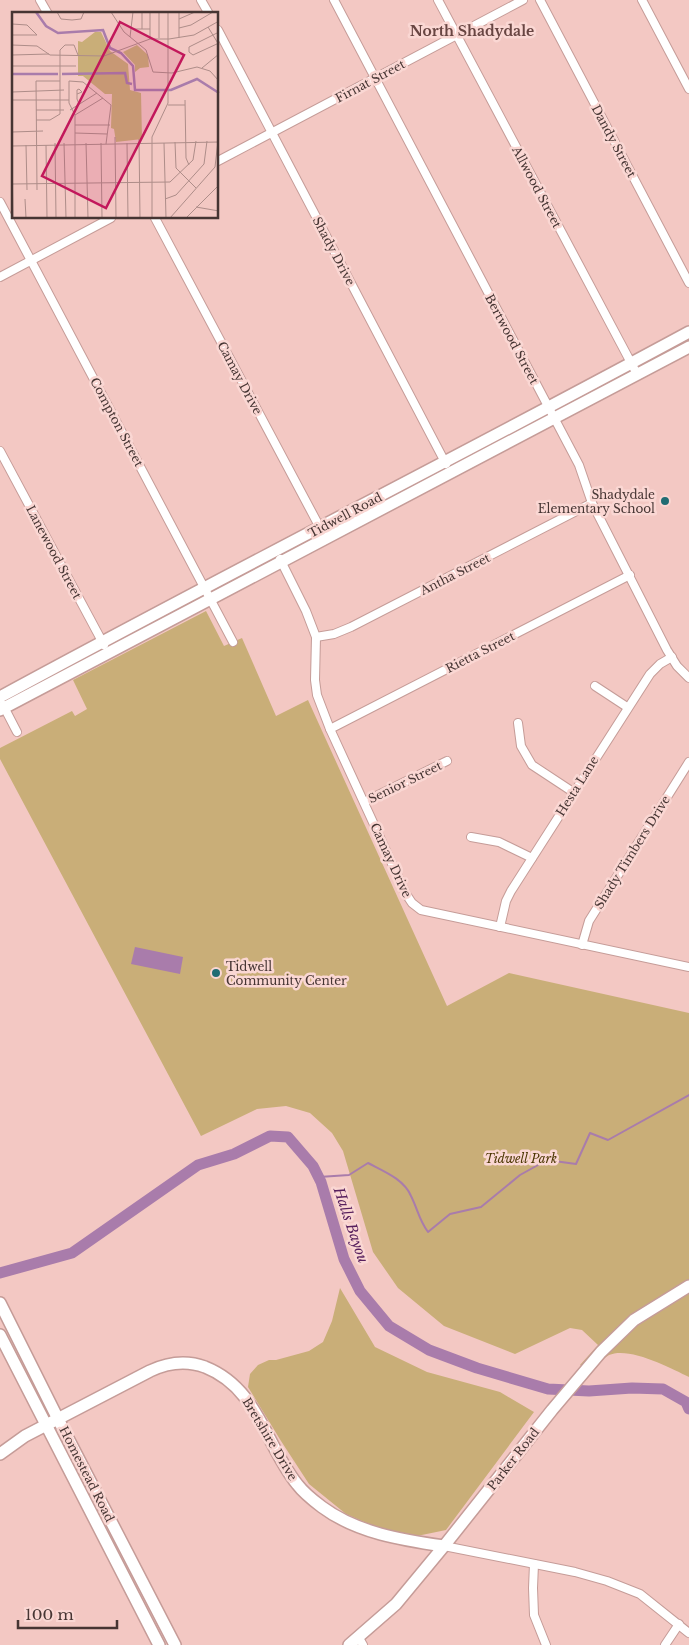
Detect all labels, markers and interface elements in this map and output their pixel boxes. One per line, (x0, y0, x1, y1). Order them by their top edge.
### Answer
inset map (12, 12, 219, 219)
district label: North Shadydale (410, 22, 534, 40)
street label: Firnat Street (333, 56, 408, 106)
street label: Dandy Street (589, 102, 640, 180)
street label: Allwood Street (509, 143, 565, 231)
street label: Shady Drive (310, 214, 358, 288)
street label: Bertwood Street (482, 291, 542, 387)
street label: Camay Drive (214, 339, 266, 417)
street label: Compton Street (87, 375, 147, 469)
place label: Shadydale Elementary School (538, 487, 655, 516)
street label: Tidwell Road (306, 489, 384, 541)
marker: Shadydale Elementary School (659, 495, 671, 507)
street label: Lanewood Street (23, 503, 85, 602)
street label: Antha Street (417, 550, 493, 598)
street label: Rietta Street (443, 628, 517, 676)
street label: Hesta Lane (553, 753, 601, 819)
street label: Senior Street (366, 758, 445, 806)
street label: Shady Timbers Drive (591, 792, 673, 911)
street label: Camay Drive (367, 820, 415, 900)
place label: Tidwell Community Center (226, 959, 347, 988)
marker: Tidwell Community Center (210, 967, 222, 979)
park label: Tidwell Park (485, 1151, 557, 1166)
water label: Halls Bayou (329, 1184, 372, 1265)
street label: Bretshire Drive (239, 1395, 301, 1483)
street label: Homestead Road (56, 1424, 118, 1524)
street label: Parker Road (484, 1425, 542, 1493)
scale bar (18, 1598, 116, 1630)
text: 100 m (25, 1605, 74, 1624)

